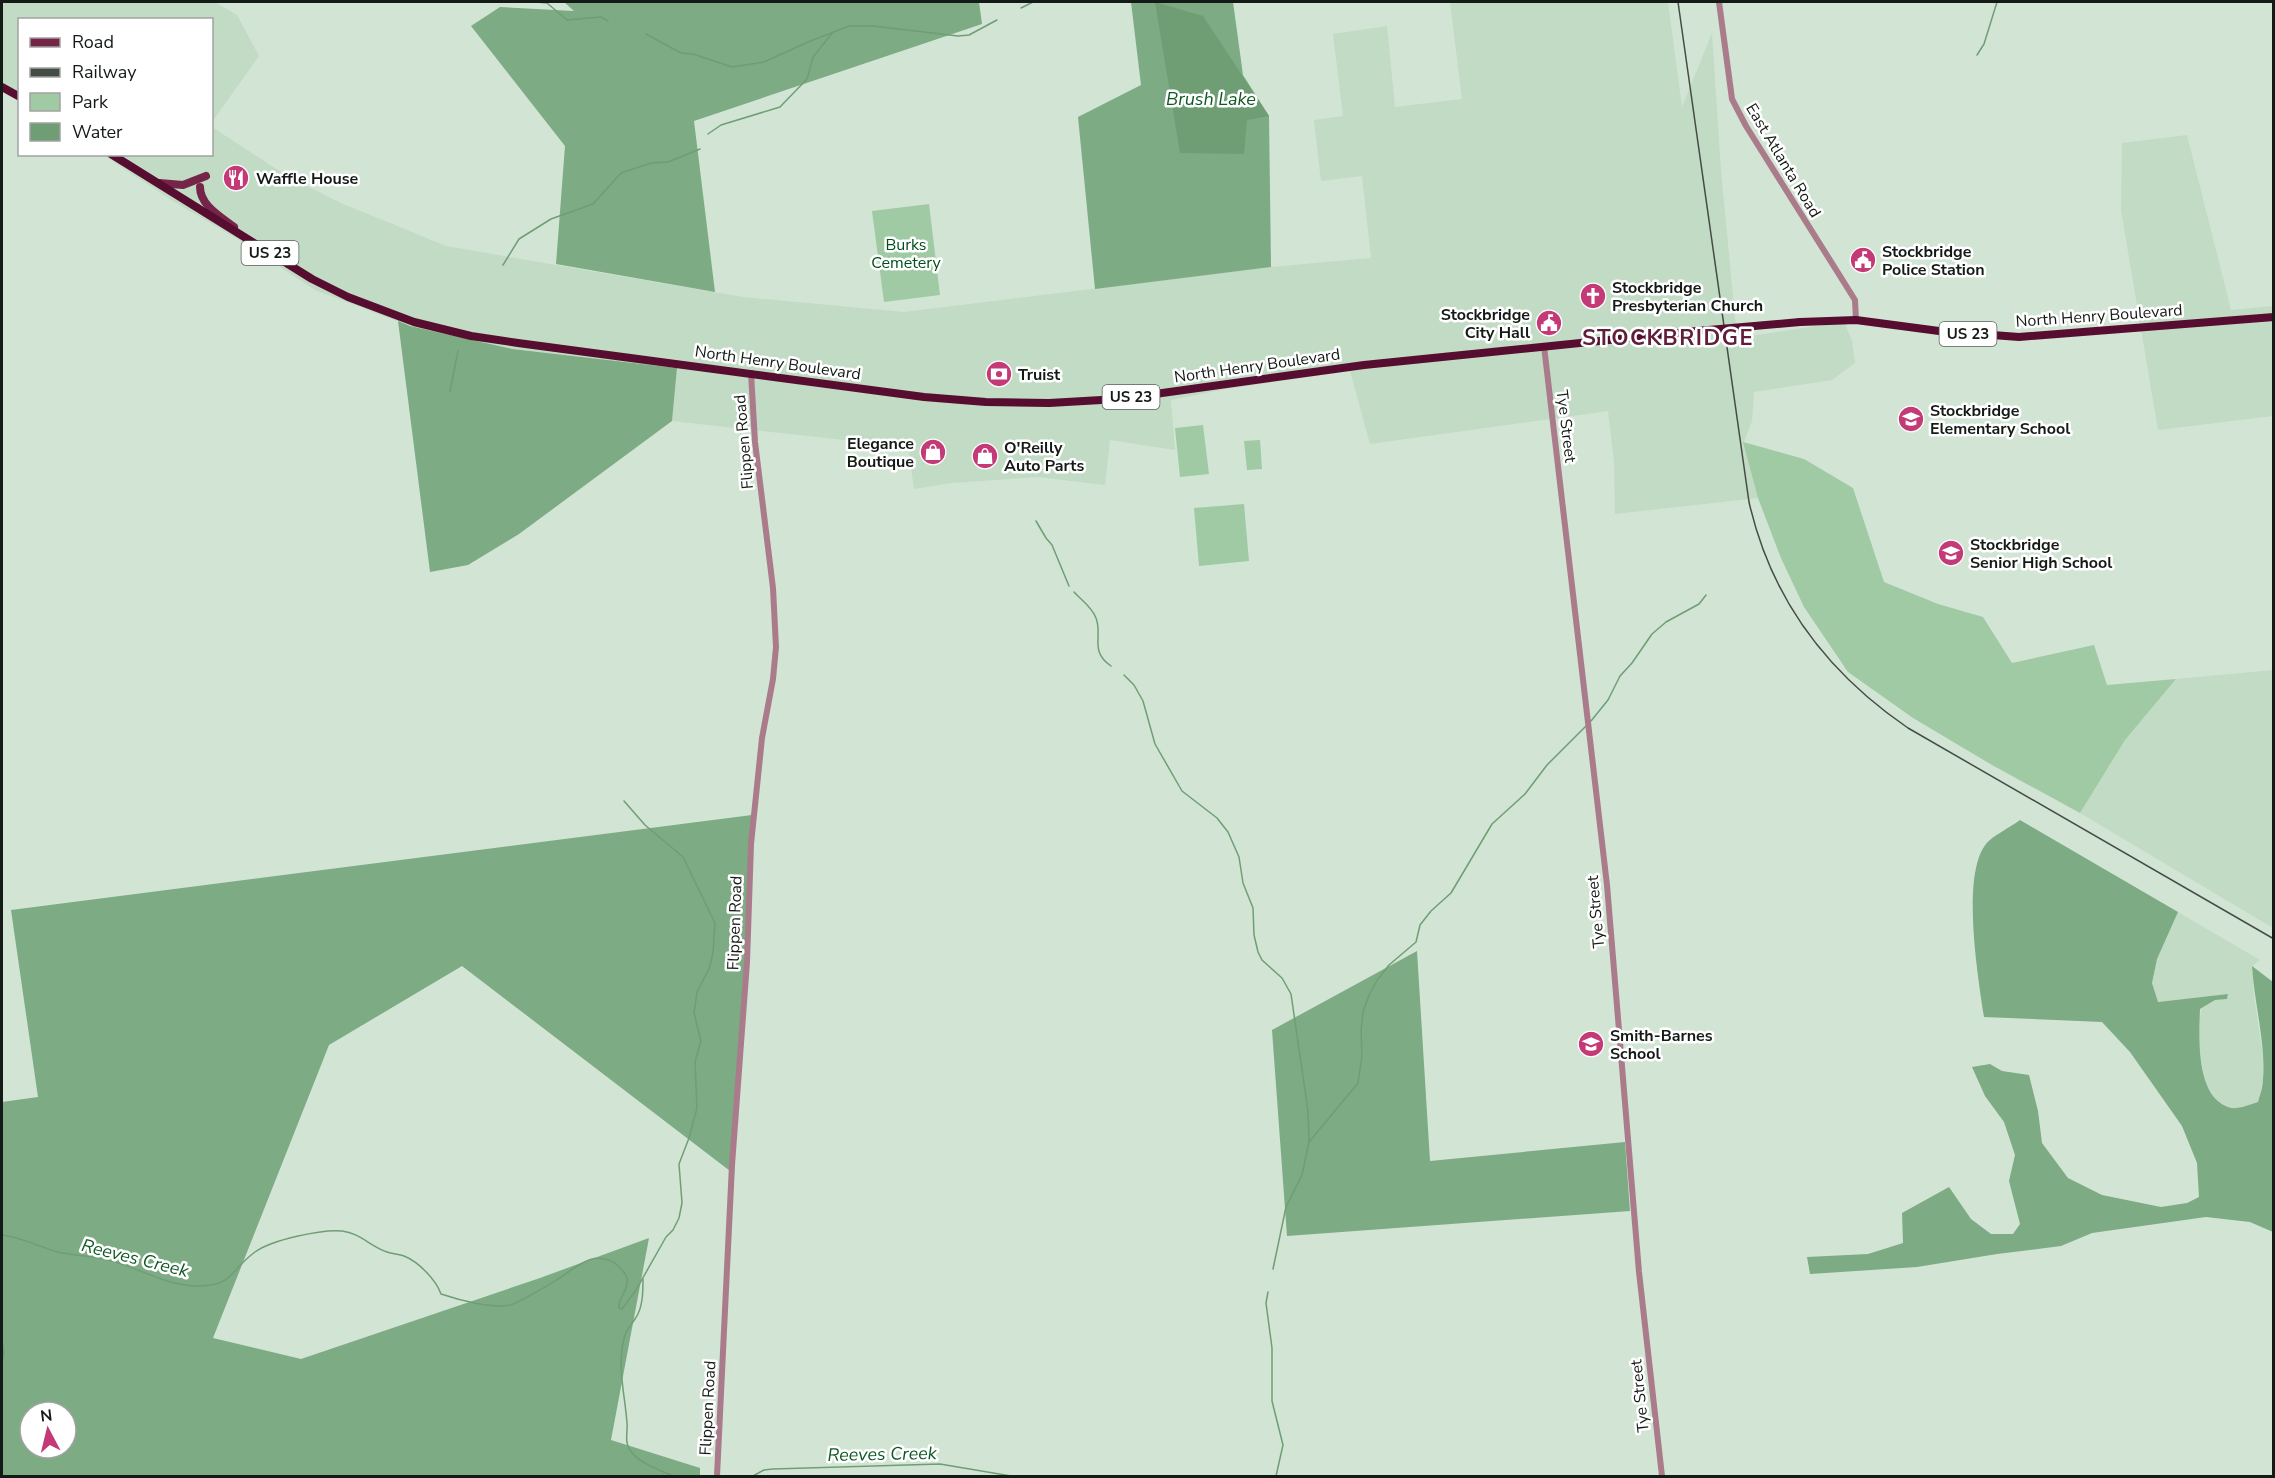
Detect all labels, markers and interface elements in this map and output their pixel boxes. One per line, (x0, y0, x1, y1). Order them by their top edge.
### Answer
legend (18, 18, 213, 156)
text: Road (72, 30, 114, 54)
text: Railway (72, 60, 137, 84)
water label: Brush Lake (1166, 87, 1256, 111)
text: Park (72, 90, 109, 114)
street label: East Atlanta Road (1740, 99, 1826, 222)
text: Water (72, 120, 123, 144)
restaurant icon: Waffle House (221, 163, 251, 193)
place label: Waffle House (256, 168, 359, 190)
park label: Burks Cemetery (871, 234, 941, 274)
road number: US 23 (242, 241, 298, 265)
place label: Stockbridge Police Station (1882, 241, 1985, 281)
public building icon: Stockbridge Police Station (1848, 245, 1878, 275)
place label: Stockbridge Presbyterian Church (1612, 277, 1763, 317)
church icon: Stockbridge Presbyterian Church (1578, 281, 1608, 311)
street label: North Henry Boulevard (2015, 299, 2183, 333)
place label: Stockbridge City Hall (1441, 304, 1530, 344)
public building icon: Stockbridge City Hall (1534, 308, 1564, 338)
road number: US 23 (1940, 322, 1996, 346)
district label: STOCKBRIDGE (1582, 323, 1754, 353)
street label: North Henry Boulevard (694, 340, 862, 386)
street label: North Henry Boulevard (1173, 343, 1341, 389)
bank icon: Truist (984, 359, 1014, 389)
place label: Truist (1018, 364, 1061, 386)
road number: US 23 (1102, 385, 1160, 409)
street label: Tye Street (1551, 389, 1581, 464)
street label: Flippen Road (729, 394, 759, 490)
place label: Stockbridge Elementary School (1930, 400, 2070, 440)
school or university icon: Stockbridge Elementary School (1896, 404, 1926, 434)
place label: Elegance Boutique (847, 433, 914, 473)
shop icon: Elegance Boutique (918, 437, 948, 467)
place label: O'Reilly Auto Parts (1004, 437, 1084, 477)
shop icon: O'Reilly Auto Parts (970, 441, 1000, 471)
place label: Stockbridge Senior High School (1970, 534, 2112, 574)
school or university icon: Stockbridge Senior High School (1936, 538, 1966, 568)
street label: Tye Street (1582, 874, 1610, 949)
street label: Flippen Road (722, 875, 748, 971)
place label: Smith-Barnes School (1610, 1025, 1713, 1065)
school or university icon: Smith-Barnes School (1576, 1029, 1606, 1059)
water label: Reeves Creek (79, 1233, 192, 1283)
street label: Tye Street (1625, 1358, 1655, 1433)
street label: Flippen Road (695, 1360, 721, 1456)
north arrow (18, 1400, 78, 1460)
text: N (39, 1404, 54, 1428)
water label: Reeves Creek (827, 1441, 938, 1467)

